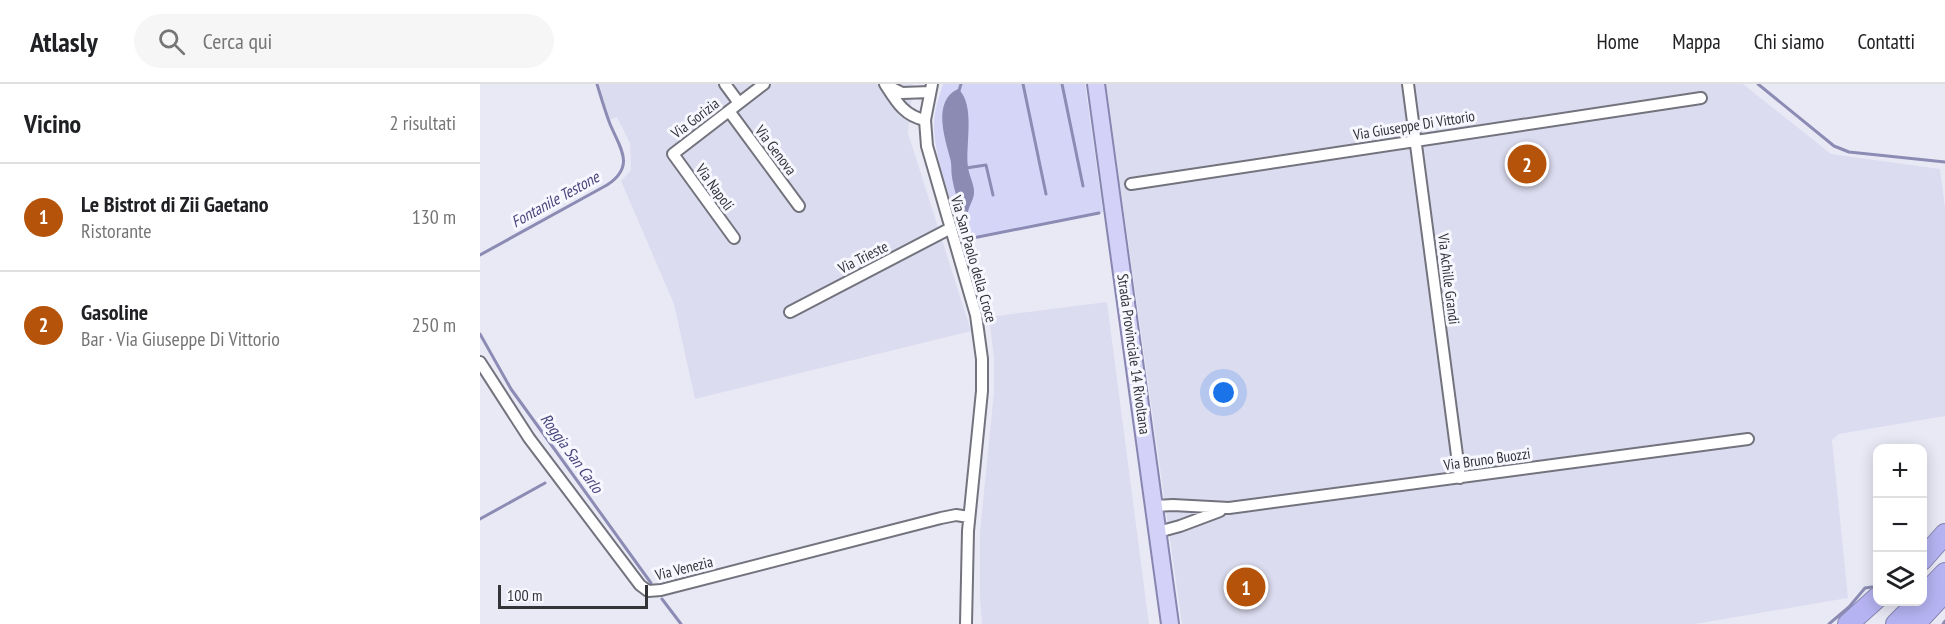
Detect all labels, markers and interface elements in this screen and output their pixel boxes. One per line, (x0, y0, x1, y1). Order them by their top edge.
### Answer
search box (134, 14, 554, 68)
text: Atlasly (30, 23, 98, 60)
icon: search (155, 25, 188, 58)
text: Cerca qui (203, 27, 272, 55)
text: Home (1597, 28, 1639, 55)
text: Mappa (1672, 28, 1721, 55)
text: Chi siamo (1754, 28, 1824, 55)
text: Contatti (1857, 28, 1915, 55)
street label: Via Gorizia (666, 94, 723, 143)
street label: Via Giuseppe Di Vittorio (1351, 106, 1476, 144)
text: Vicino (24, 107, 81, 140)
text: 2 risultati (390, 110, 456, 136)
street label: Via Genova (750, 120, 801, 179)
pin: 2 (1508, 142, 1546, 187)
street label: Via Napoli (691, 159, 738, 214)
water label: Fontanile Testone (508, 166, 604, 231)
text: Le Bistrot di Zii Gaetano (81, 190, 268, 218)
street label: Via San Paolo della Croce (947, 192, 1001, 325)
text: 1 (39, 204, 48, 230)
text: 130 m (412, 204, 456, 230)
text: Ristorante (81, 218, 152, 244)
street label: Via Achille Grandi (1434, 232, 1464, 325)
street label: Via Trieste (834, 236, 891, 278)
street label: Strada Provinciale 14 Rivoltana (1113, 273, 1155, 435)
text: Gasoline (81, 298, 148, 326)
text: 2 (39, 312, 48, 338)
text: 250 m (412, 312, 456, 338)
text: Bar · Via Giuseppe Di Vittorio (81, 326, 280, 352)
your location (1209, 378, 1238, 407)
water label: Roggia San Carlo (536, 409, 608, 497)
street label: Via Bruno Buozzi (1441, 444, 1532, 475)
map controls (1873, 444, 1927, 606)
button: + (1873, 444, 1927, 498)
button: − (1873, 498, 1927, 552)
street label: Via Venezia (652, 552, 715, 585)
button: layers (1873, 552, 1927, 606)
pin: 1 (1226, 564, 1266, 610)
scale bar (498, 582, 648, 610)
text: 100 m (507, 585, 542, 605)

